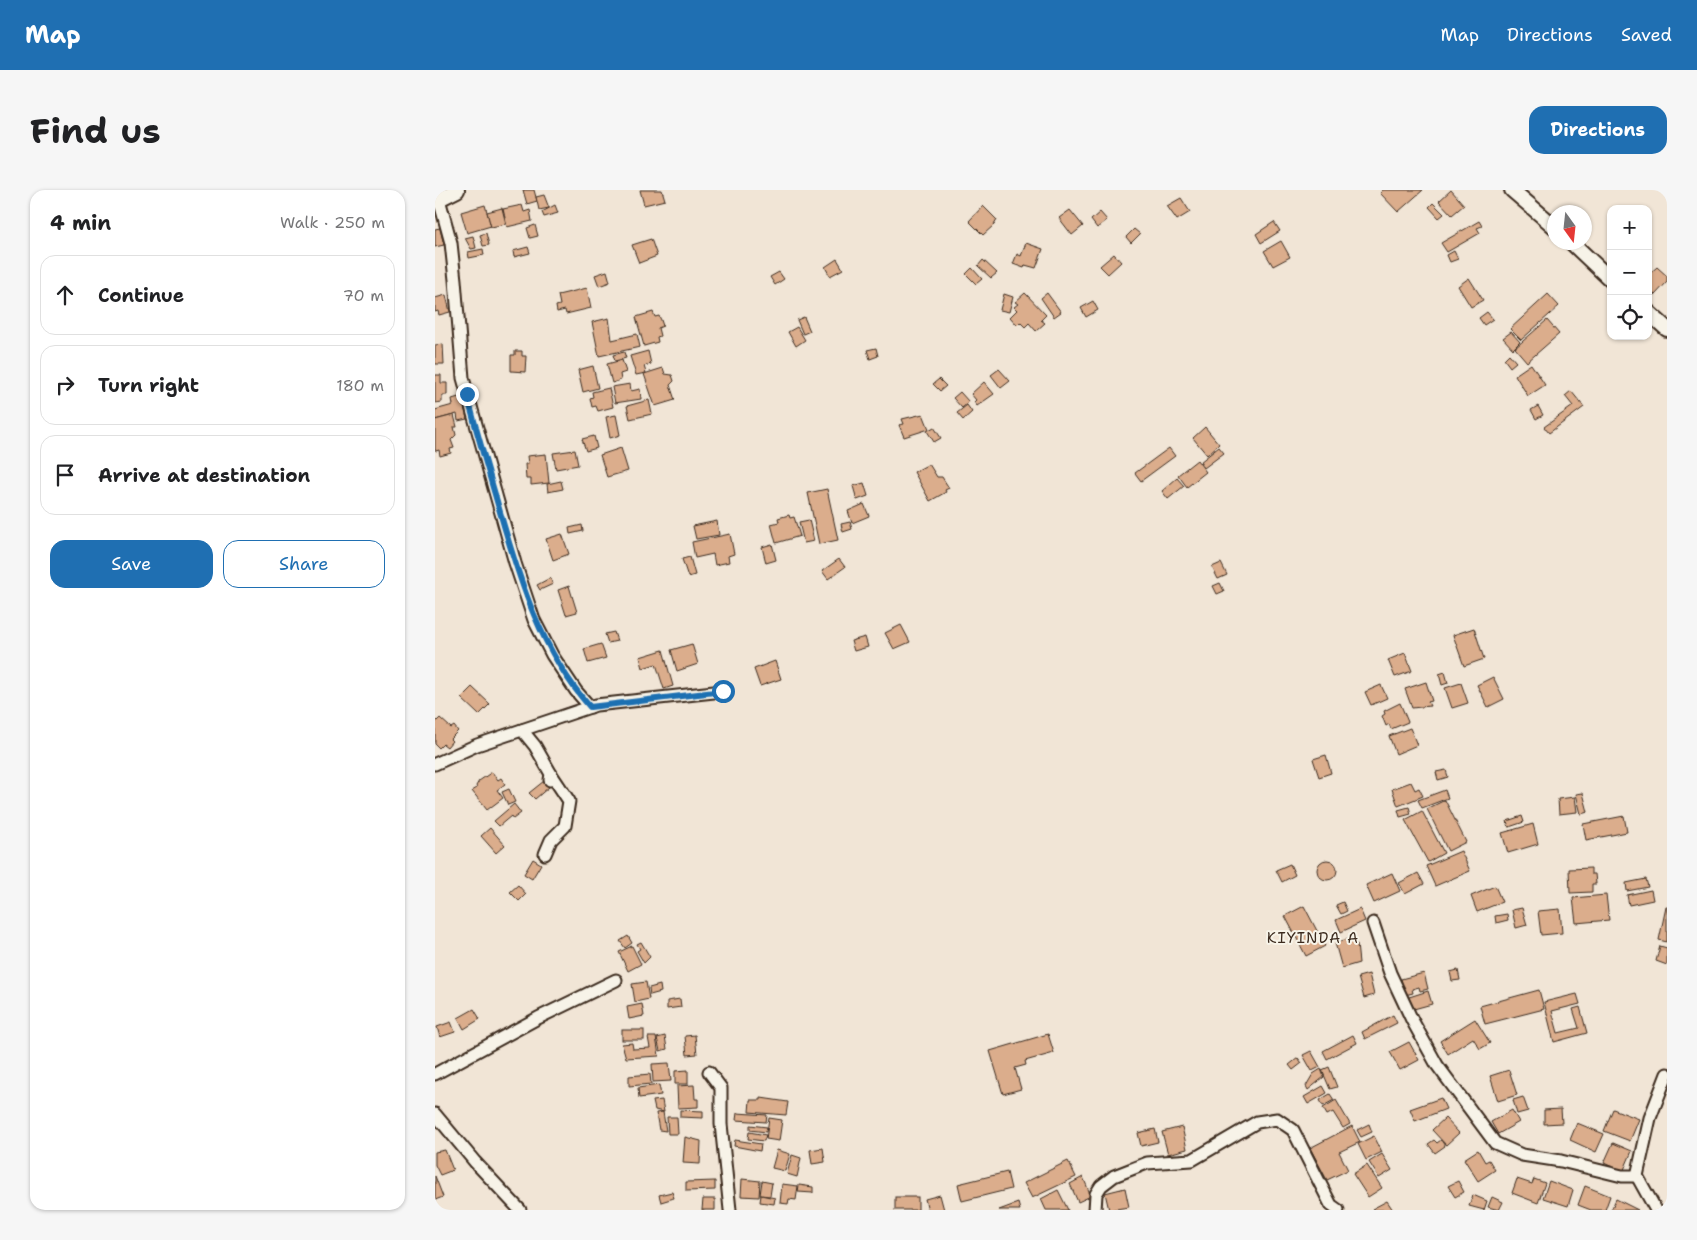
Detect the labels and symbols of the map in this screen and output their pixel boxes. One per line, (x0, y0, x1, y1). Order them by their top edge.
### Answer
north arrow (1547, 205, 1592, 250)
route end (456, 383, 479, 406)
route start (712, 680, 735, 703)
district label: KIYINDA A (1267, 928, 1359, 948)

